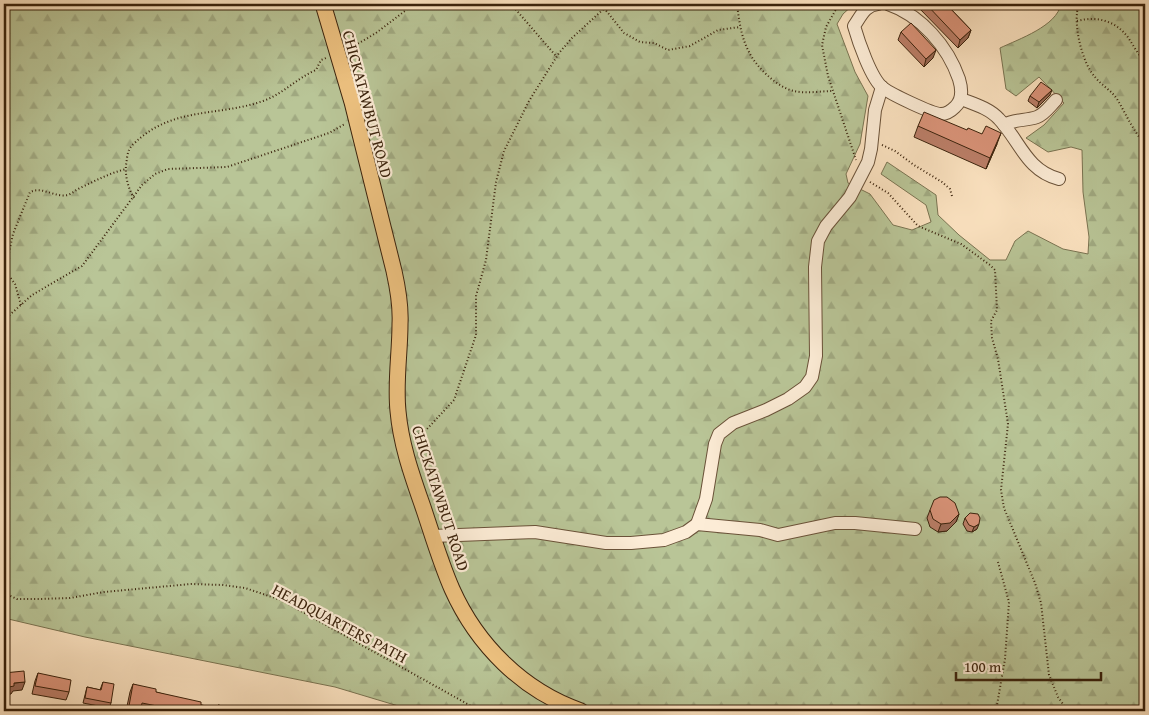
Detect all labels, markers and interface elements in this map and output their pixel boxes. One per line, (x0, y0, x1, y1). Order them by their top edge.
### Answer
street label: CHICKATAWBUT ROAD (337, 28, 399, 181)
street label: CHICKATAWBUT ROAD (406, 422, 476, 574)
street label: HEADQUARTERS PATH (268, 577, 412, 669)
scale bar (956, 650, 1102, 682)
text: 100 m (964, 656, 1002, 677)

